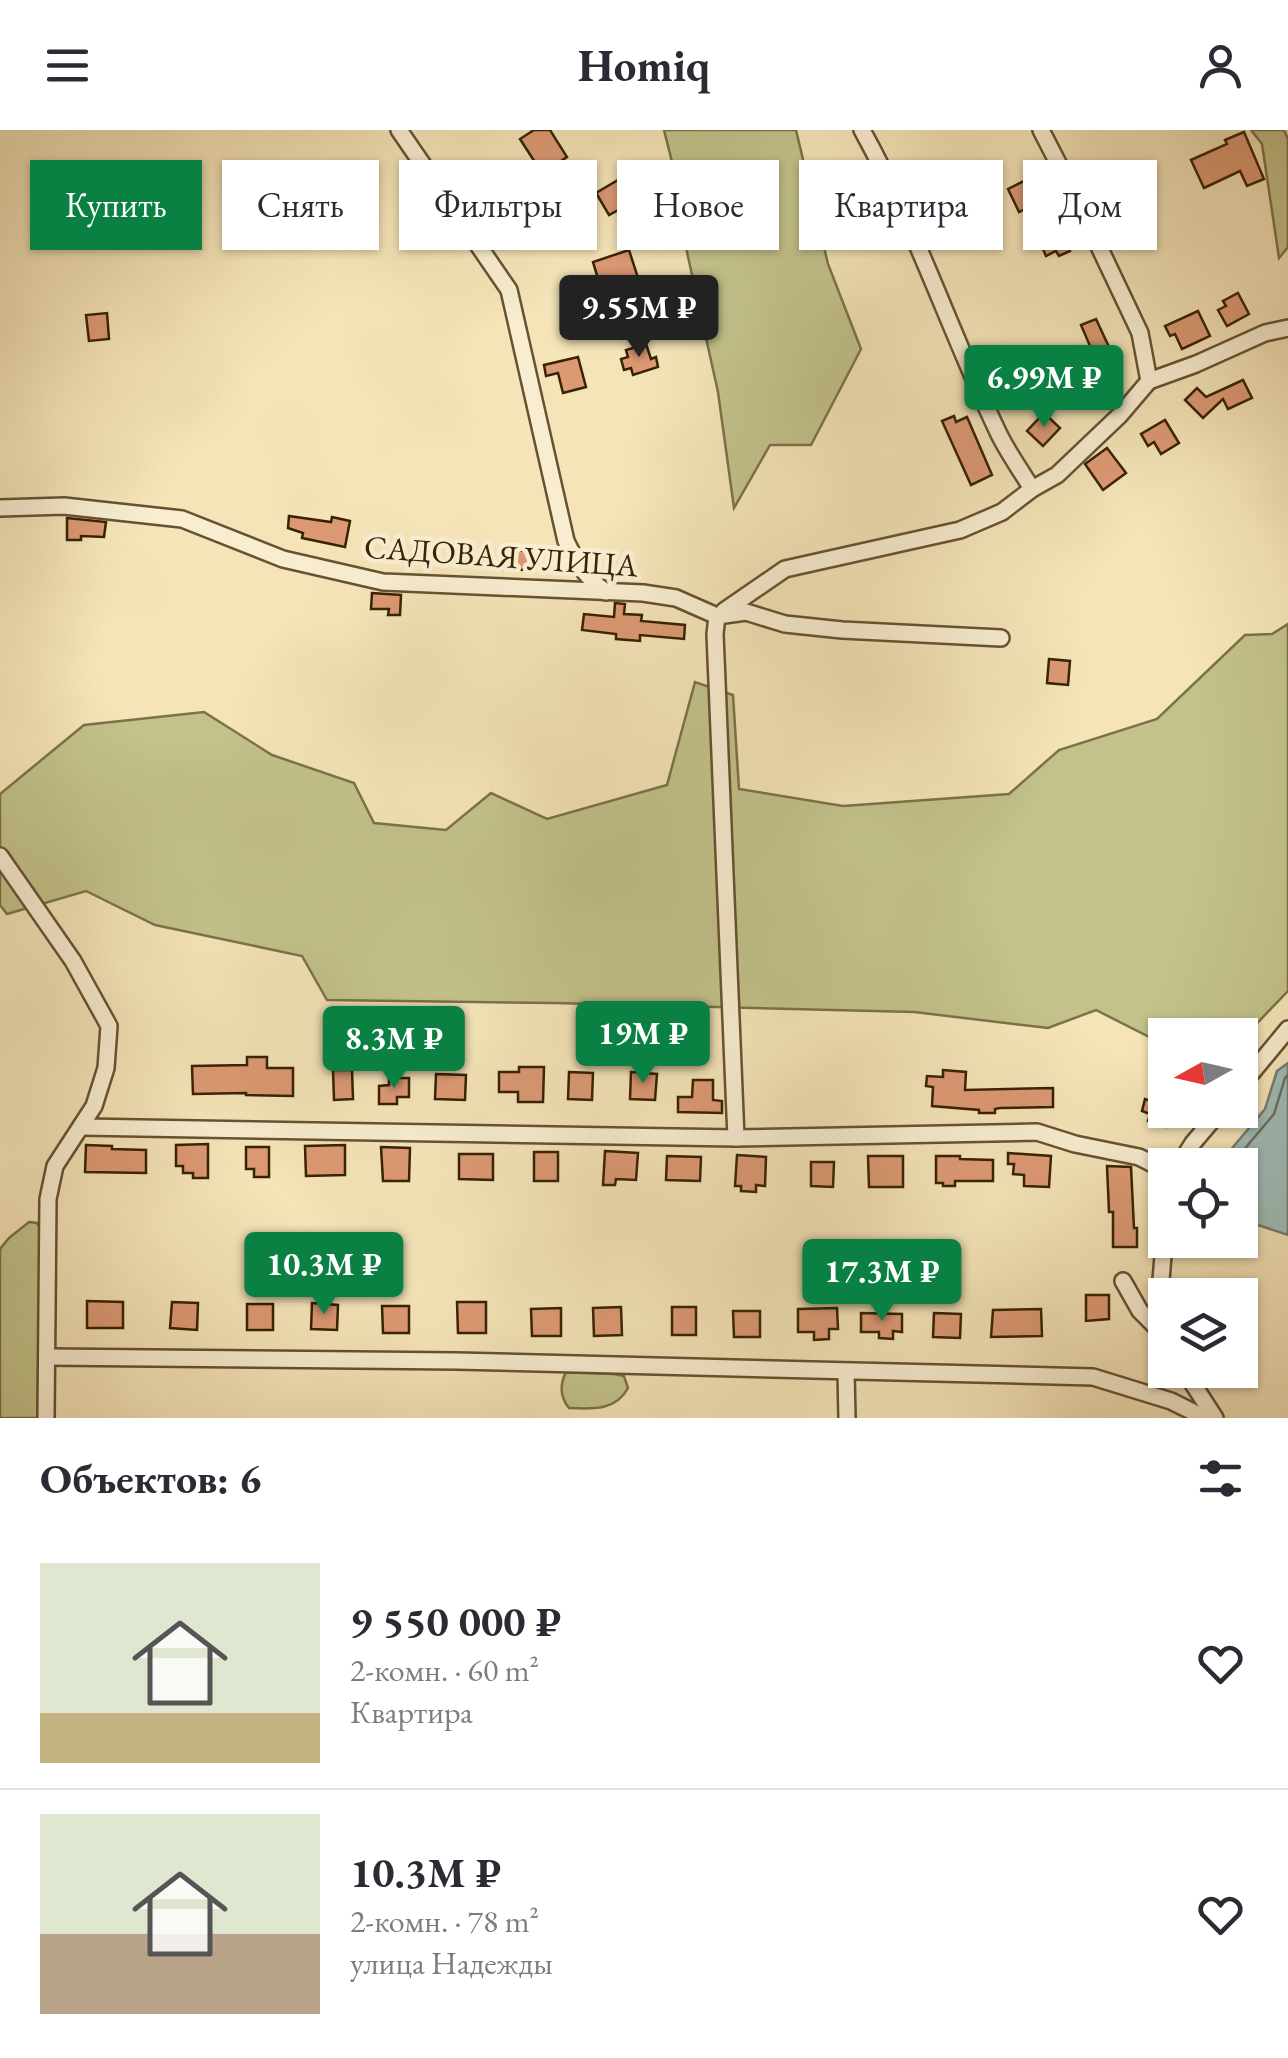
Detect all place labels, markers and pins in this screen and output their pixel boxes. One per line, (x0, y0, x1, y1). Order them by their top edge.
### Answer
pin: 9.55M ₽ (547, 275, 731, 360)
pin: 6.99M ₽ (952, 345, 1136, 430)
pin: 19M ₽ (573, 1001, 713, 1086)
pin: 8.3M ₽ (313, 1006, 475, 1091)
pin: 10.3M ₽ (232, 1232, 416, 1317)
pin: 17.3M ₽ (790, 1239, 974, 1324)

